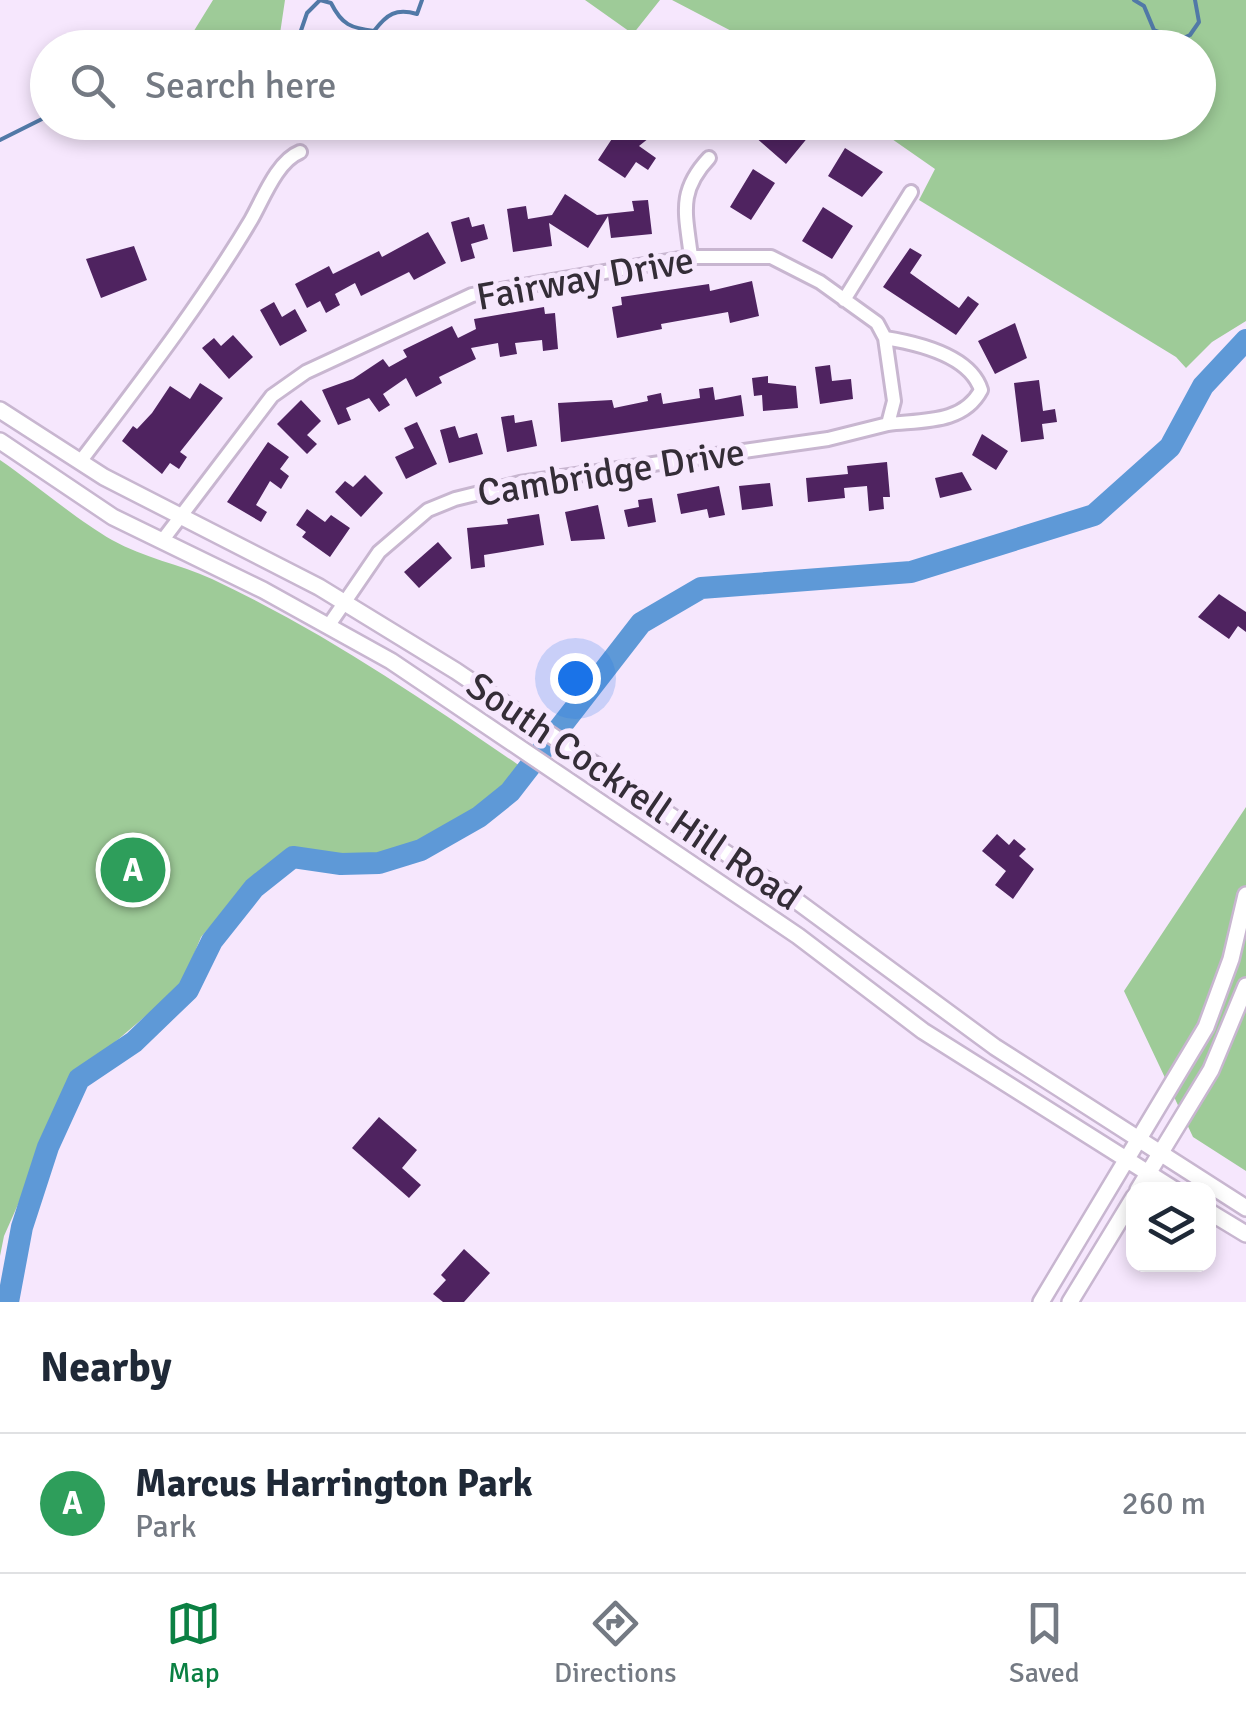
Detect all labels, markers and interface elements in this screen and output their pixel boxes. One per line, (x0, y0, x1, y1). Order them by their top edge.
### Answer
search box (30, 30, 1216, 140)
icon: search (65, 58, 120, 113)
text: Search here (145, 62, 337, 109)
street label: Fairway Drive (473, 236, 697, 321)
street label: Cambridge Drive (474, 428, 748, 517)
your location (550, 653, 601, 704)
street label: South Cockrell Hill Road (457, 662, 810, 921)
pin: A (100, 832, 166, 908)
map controls (1126, 1182, 1216, 1272)
button: layers (1126, 1182, 1216, 1272)
text: Nearby (40, 1342, 172, 1393)
text: Marcus Harrington Park (135, 1460, 533, 1507)
text: A (62, 1484, 83, 1523)
text: 260 m (1122, 1484, 1206, 1523)
text: Park (135, 1507, 197, 1546)
tab: Map (166, 1596, 221, 1690)
tab: Directions (554, 1596, 676, 1690)
tab: Saved (1009, 1596, 1080, 1690)

